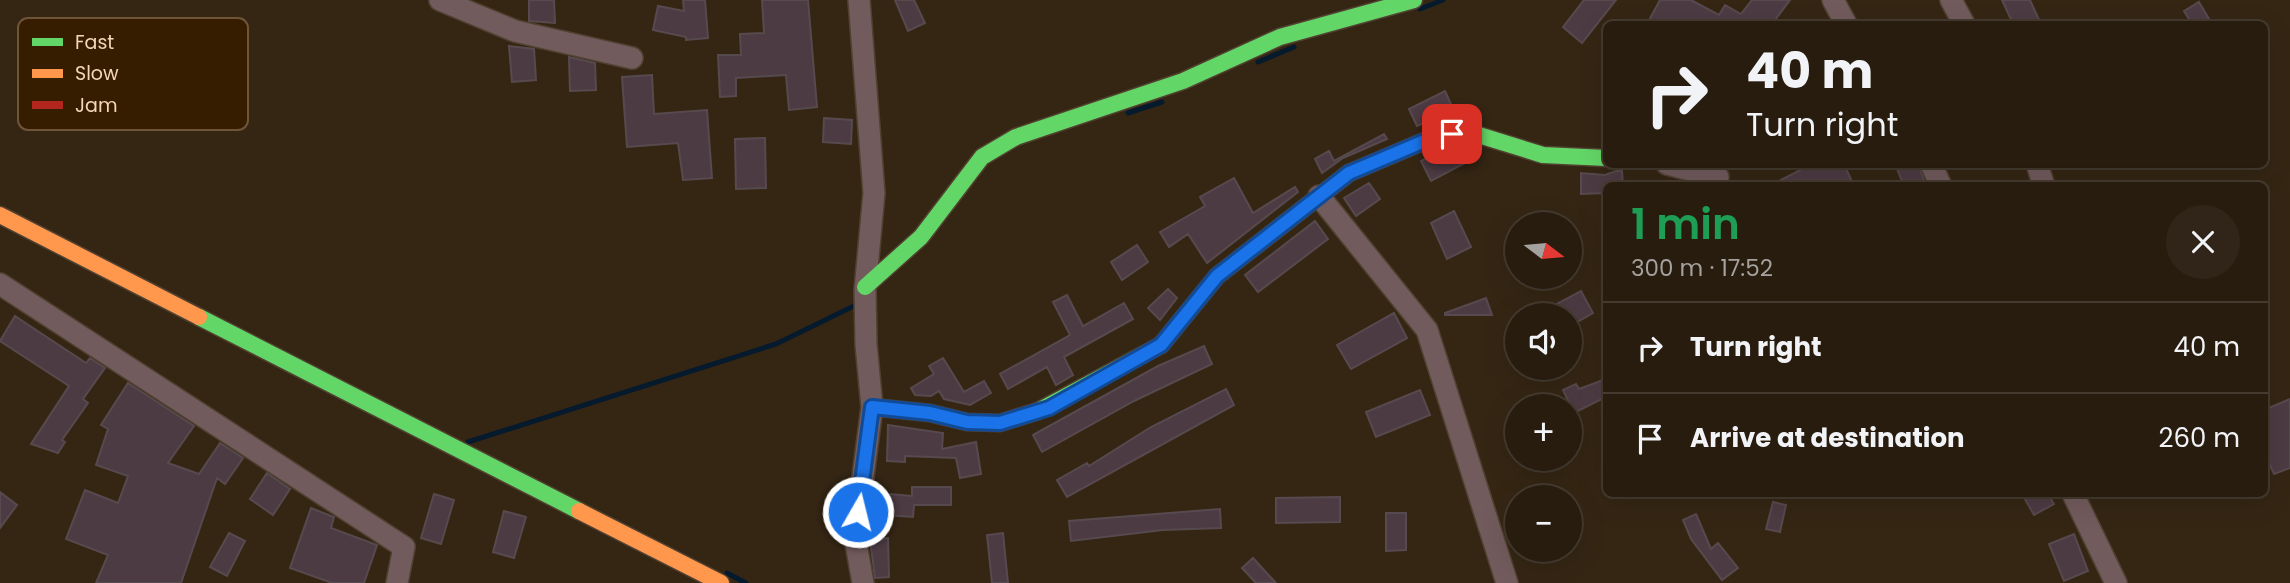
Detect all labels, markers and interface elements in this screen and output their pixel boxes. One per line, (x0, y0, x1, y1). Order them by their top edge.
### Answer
legend (18, 18, 248, 130)
text: Fast (75, 29, 114, 56)
text: 40 m (1746, 37, 1873, 105)
icon: right (1631, 49, 1722, 140)
text: Slow (75, 60, 119, 87)
text: Jam (75, 92, 117, 119)
text: Turn right (1746, 102, 1898, 147)
pin (1422, 104, 1482, 164)
icon: arrive (1433, 115, 1471, 153)
text: 1 min (1631, 195, 1740, 254)
button: close (2166, 205, 2240, 279)
north arrow (1505, 212, 1582, 289)
map controls (1505, 212, 1582, 562)
text: 300 m · 17:52 (1631, 252, 1773, 284)
button: sound (1505, 303, 1582, 380)
icon: right (1631, 329, 1669, 367)
text: Turn right (1690, 329, 1822, 365)
text: 40 m (2174, 329, 2240, 365)
button: + (1505, 394, 1582, 471)
icon: arrive (1631, 420, 1669, 458)
text: Arrive at destination (1690, 420, 1965, 456)
text: 260 m (2158, 420, 2240, 456)
position arrow (821, 475, 895, 549)
button: − (1505, 485, 1582, 562)

